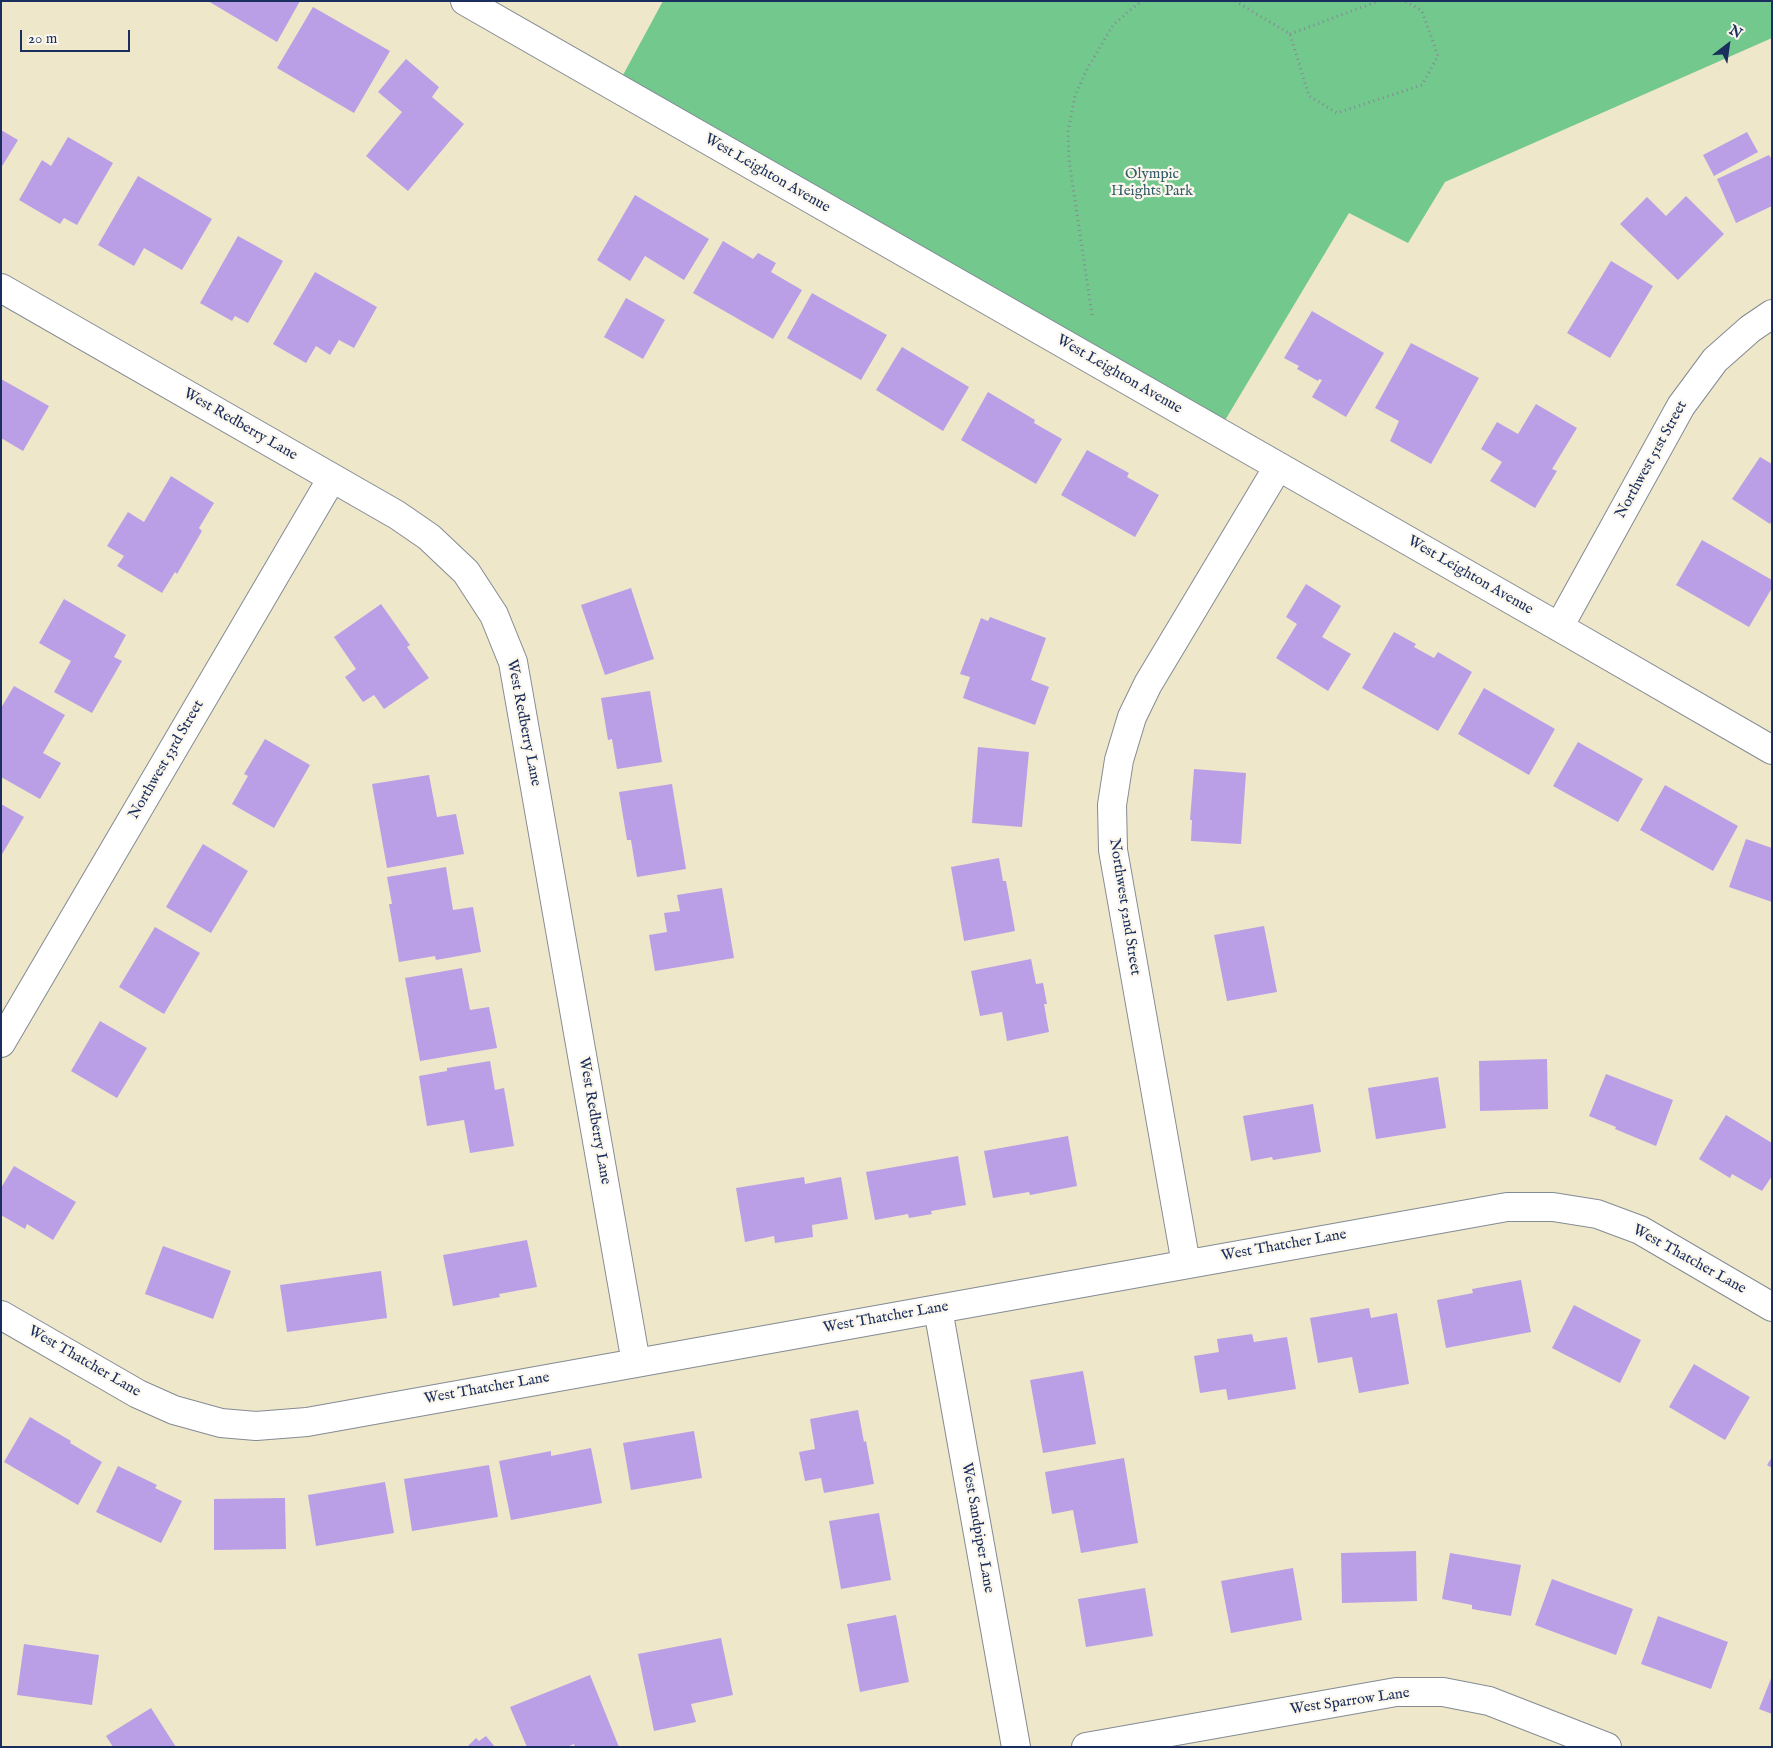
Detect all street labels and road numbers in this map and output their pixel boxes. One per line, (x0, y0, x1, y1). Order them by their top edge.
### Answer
street label: West Leighton Avenue (701, 131, 833, 217)
street label: West Leighton Avenue (1053, 332, 1185, 418)
street label: West Redberry Lane (180, 385, 300, 465)
street label: Northwest 51st Street (1612, 398, 1692, 522)
street label: West Leighton Avenue (1404, 533, 1536, 619)
street label: West Redberry Lane (502, 658, 544, 788)
street label: Northwest 53rd Street (126, 697, 208, 823)
street label: Northwest 52nd Street (1104, 837, 1144, 977)
street label: West Redberry Lane (574, 1056, 614, 1186)
street label: West Thatcher Lane (1629, 1221, 1749, 1299)
street label: West Thatcher Lane (1220, 1226, 1348, 1266)
street label: West Thatcher Lane (822, 1298, 950, 1338)
street label: West Thatcher Lane (25, 1323, 143, 1401)
street label: West Thatcher Lane (423, 1369, 551, 1409)
street label: West Sandpiper Lane (957, 1461, 997, 1595)
street label: West Sparrow Lane (1289, 1685, 1411, 1719)

